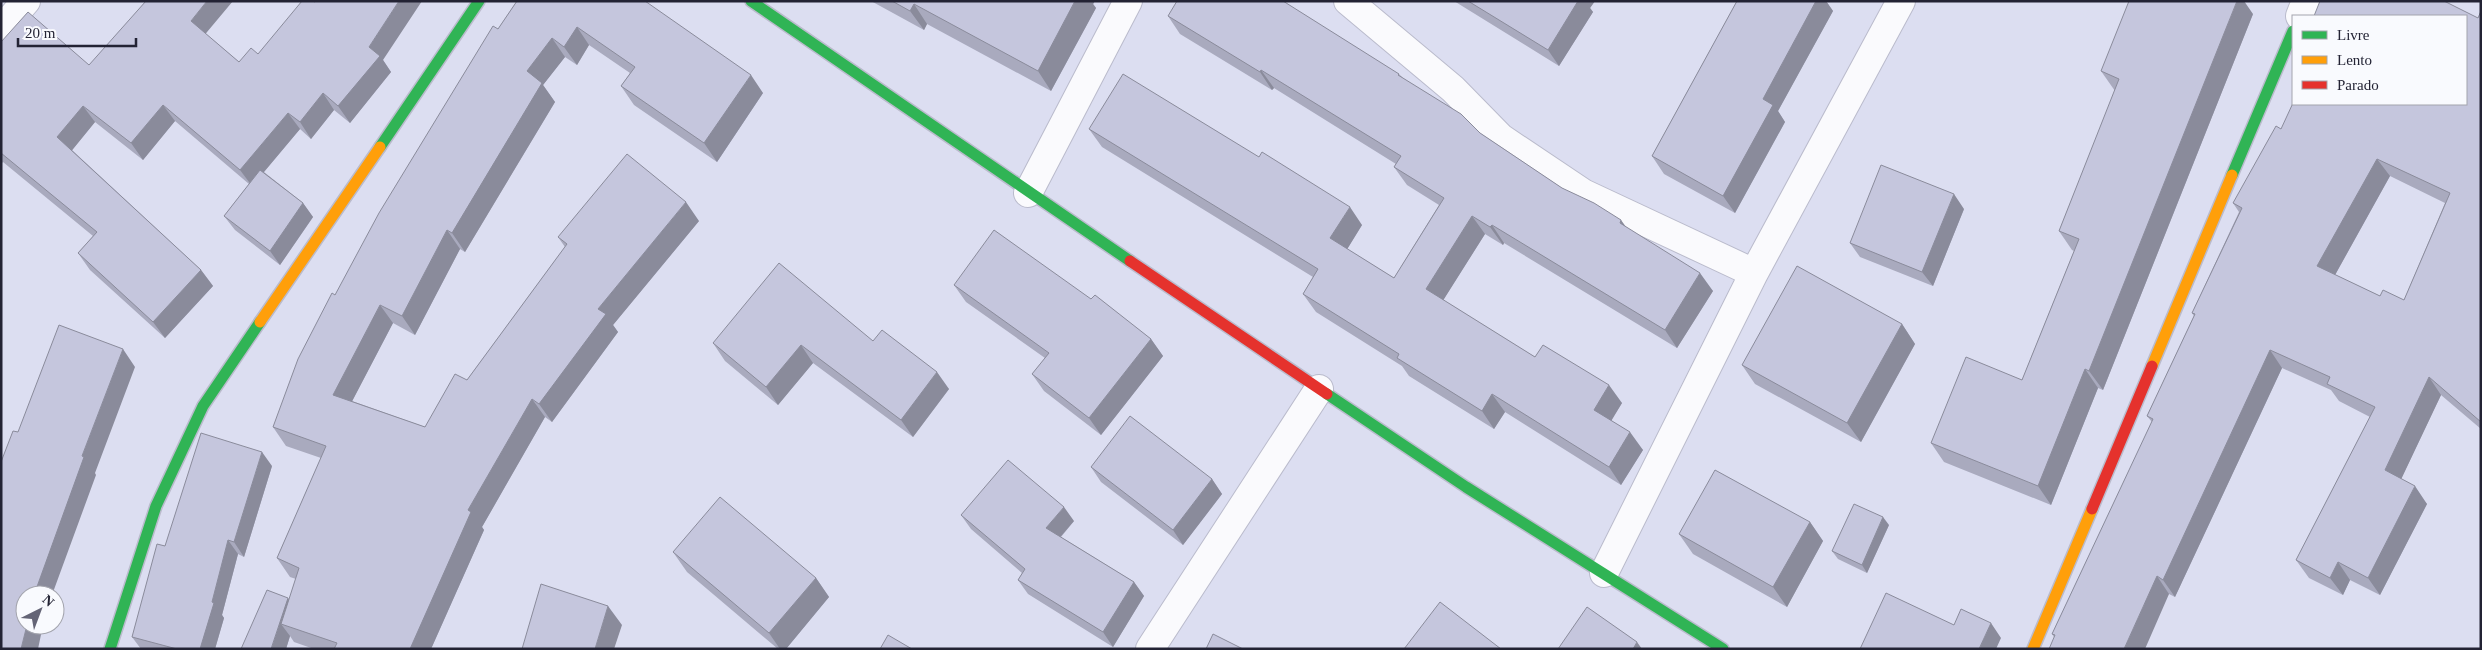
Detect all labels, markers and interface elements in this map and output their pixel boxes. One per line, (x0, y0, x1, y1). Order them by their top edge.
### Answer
scale bar (18, 15, 135, 47)
legend (2292, 15, 2467, 105)
text: 20 m (25, 25, 56, 41)
text: Livre (2337, 27, 2370, 43)
text: Lento (2337, 52, 2372, 68)
text: Parado (2337, 77, 2379, 93)
north arrow (15, 585, 65, 635)
text: N (40, 592, 57, 610)

